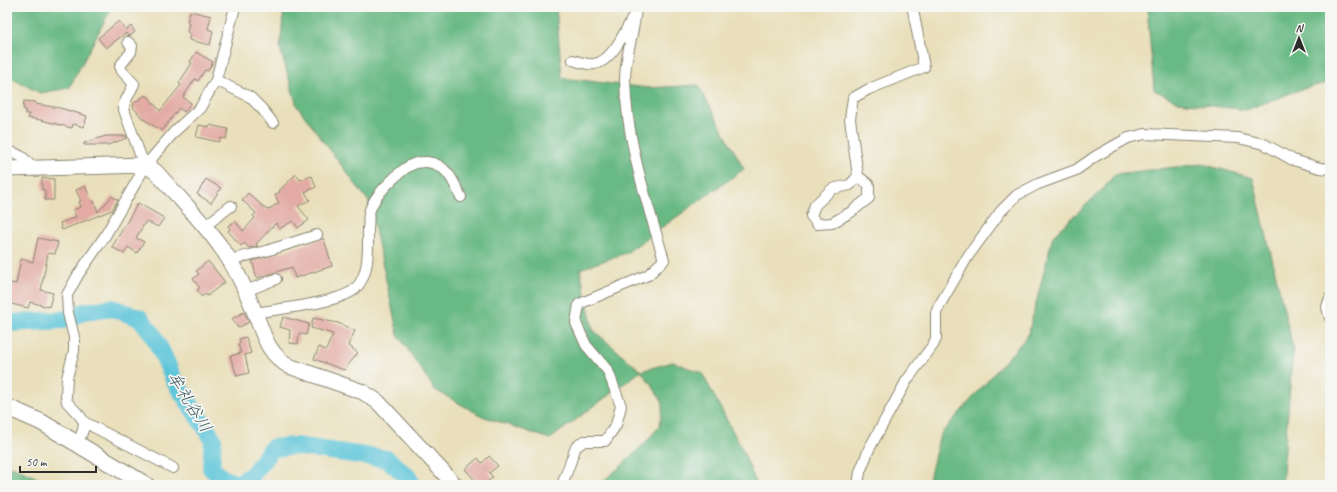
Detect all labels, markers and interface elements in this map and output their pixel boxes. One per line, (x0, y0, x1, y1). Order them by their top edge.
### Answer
north arrow (1279, 18, 1319, 58)
text: N (1296, 21, 1305, 35)
water label: 牟礼谷川 (163, 368, 216, 437)
scale bar (20, 448, 96, 474)
text: 50 m (26, 454, 48, 470)

